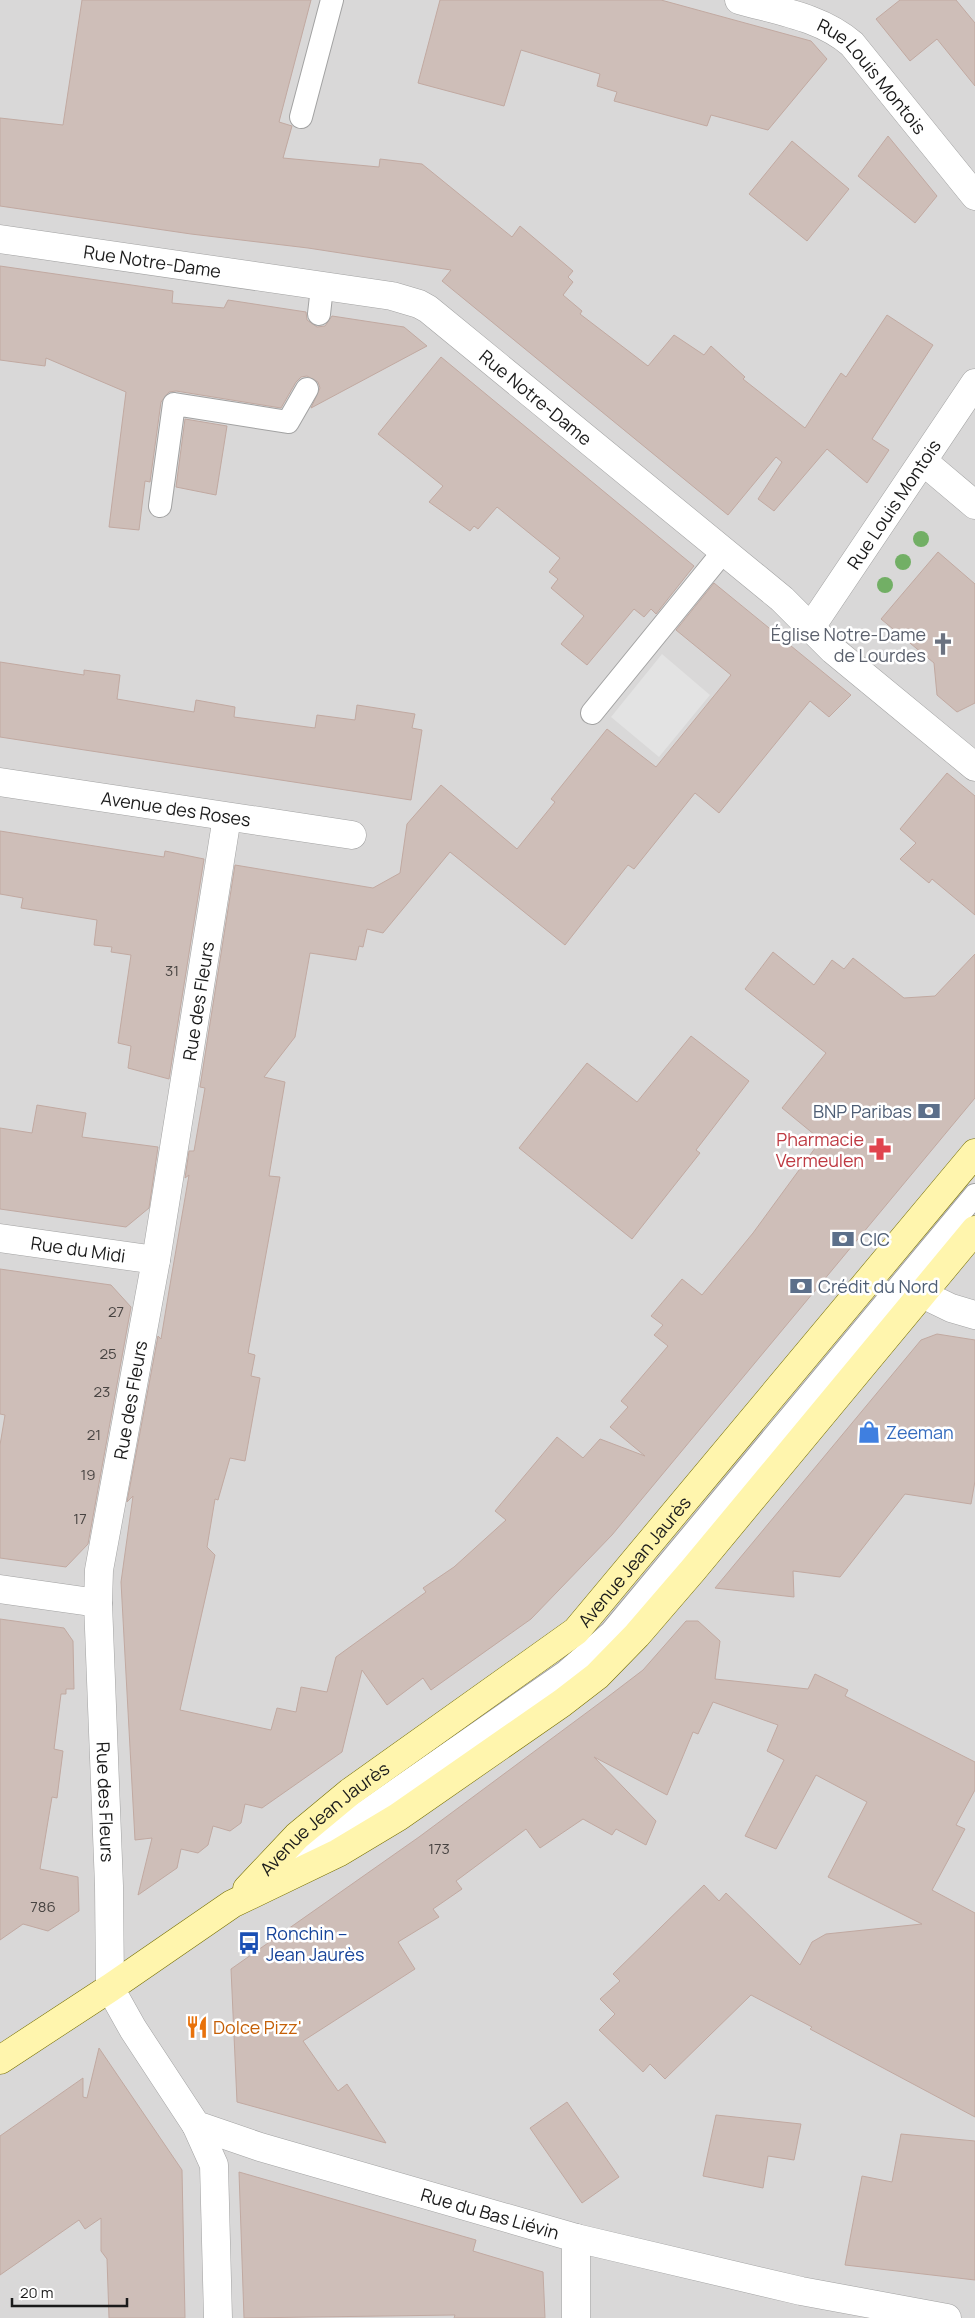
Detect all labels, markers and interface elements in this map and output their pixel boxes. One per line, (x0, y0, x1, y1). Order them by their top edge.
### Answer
street label: Rue Louis Montois (814, 13, 932, 139)
street label: Rue Notre-Dame (82, 239, 223, 283)
street label: Rue Notre-Dame (475, 344, 597, 451)
street label: Rue Louis Montois (841, 435, 946, 574)
place label: Église Notre-Dame de Lourdes (771, 622, 926, 667)
church icon: Église Notre-Dame de Lourdes (930, 631, 956, 657)
street label: Avenue des Roses (100, 785, 252, 832)
street label: Rue des Fleurs (177, 940, 219, 1062)
house number: 31 (165, 960, 179, 981)
bank icon: BNP Paribas (916, 1098, 942, 1124)
place label: BNP Paribas (813, 1099, 912, 1123)
place label: Pharmacie Vermeulen (776, 1127, 864, 1172)
pharmacy icon: Pharmacie Vermeulen (867, 1136, 893, 1162)
bank icon: CIC (830, 1226, 856, 1252)
place label: CIC (860, 1227, 890, 1251)
street label: Rue du Midi (29, 1230, 127, 1268)
bank icon: Crédit du Nord (788, 1273, 814, 1299)
place label: Crédit du Nord (818, 1274, 938, 1298)
house number: 27 (108, 1301, 124, 1322)
street label: Rue des Fleurs (108, 1339, 152, 1461)
house number: 25 (99, 1343, 117, 1364)
house number: 23 (94, 1381, 110, 1402)
shop icon: Zeeman (856, 1419, 882, 1445)
place label: Zeeman (886, 1420, 954, 1444)
house number: 21 (87, 1424, 101, 1445)
house number: 19 (80, 1464, 96, 1485)
street label: Avenue Jean Jaurès (572, 1491, 696, 1632)
house number: 17 (73, 1508, 87, 1529)
street label: Rue des Fleurs (91, 1741, 120, 1863)
street label: Avenue Jean Jaurès (254, 1756, 394, 1880)
house number: 173 (428, 1838, 450, 1859)
house number: 786 (30, 1896, 56, 1917)
place label: Ronchin – Jean Jaurès (266, 1921, 364, 1966)
bus stop icon: Ronchin – Jean Jaurès (236, 1930, 262, 1956)
restaurant icon: Dolce Pizz' (184, 2014, 210, 2040)
place label: Dolce Pizz' (213, 2015, 302, 2039)
street label: Rue du Bas Liévin (418, 2182, 562, 2245)
scale bar (12, 2276, 128, 2308)
text: 20 m (20, 2282, 53, 2303)

